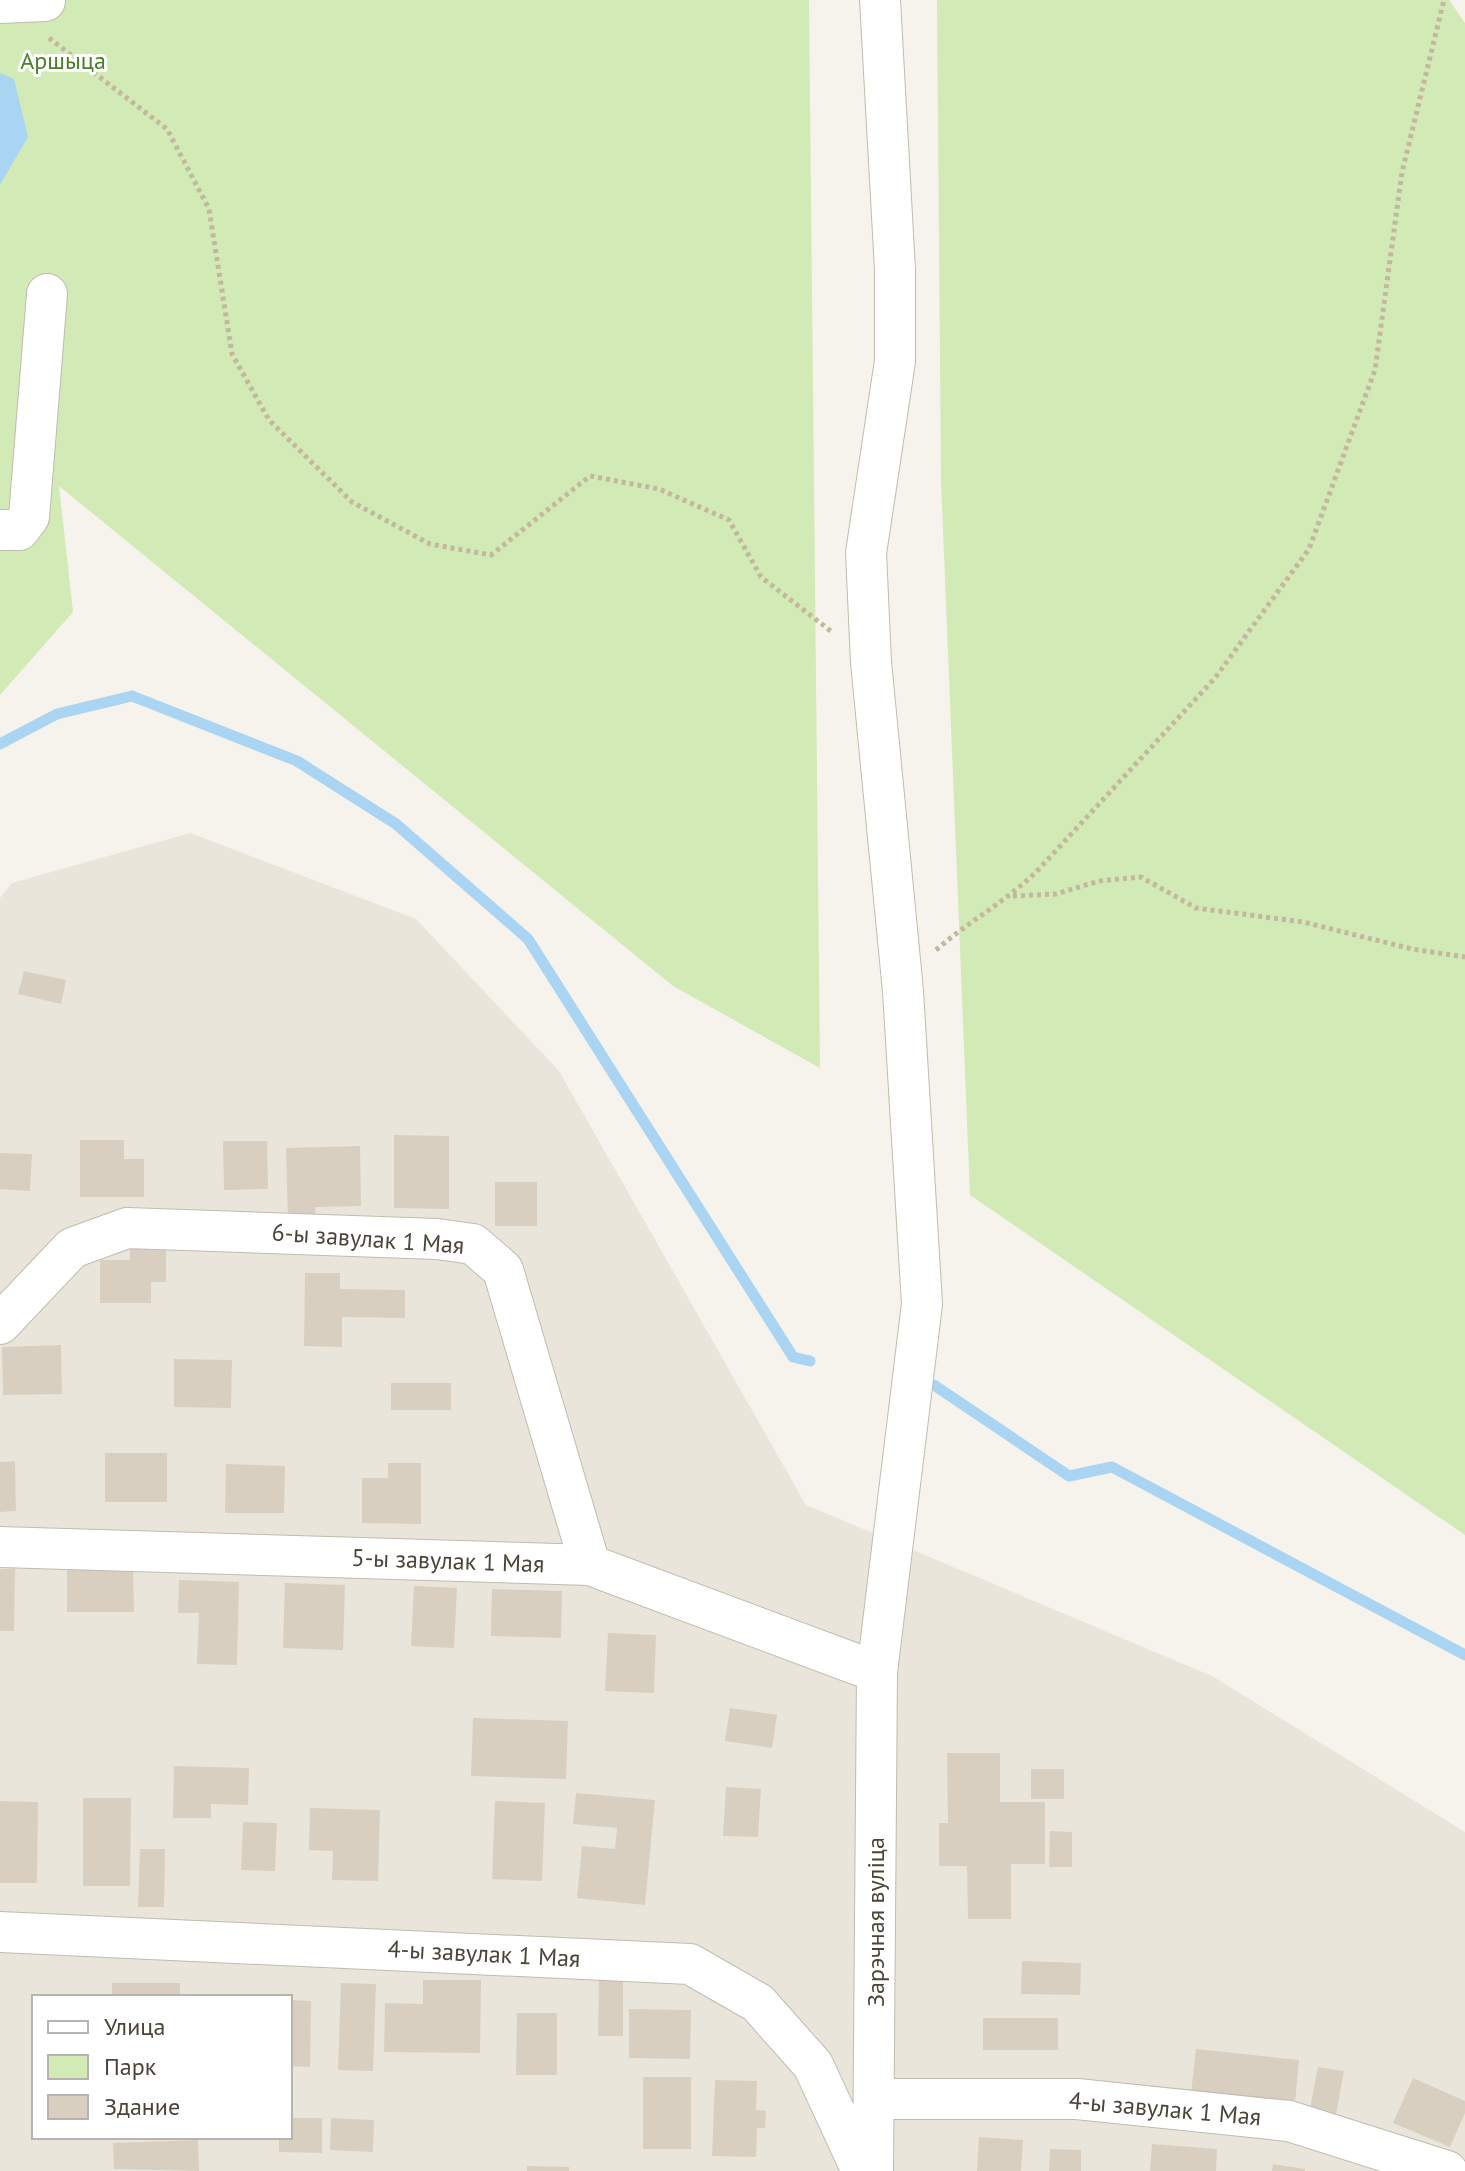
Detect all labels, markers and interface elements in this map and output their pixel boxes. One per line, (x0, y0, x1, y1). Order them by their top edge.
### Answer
park label: Аршыца (20, 45, 106, 76)
street label: 6-ы завулак 1 Мая (271, 1216, 465, 1261)
street label: 5-ы завулак 1 Мая (351, 1542, 545, 1579)
street label: Зарэчная вуліца (860, 1837, 891, 2007)
street label: 4-ы завулак 1 Мая (387, 1933, 581, 1974)
legend (32, 1995, 292, 2139)
text: Улица (104, 2011, 165, 2042)
text: Парк (104, 2051, 157, 2082)
street label: 4-ы завулак 1 Мая (1068, 2085, 1262, 2132)
text: Здание (104, 2091, 180, 2122)

